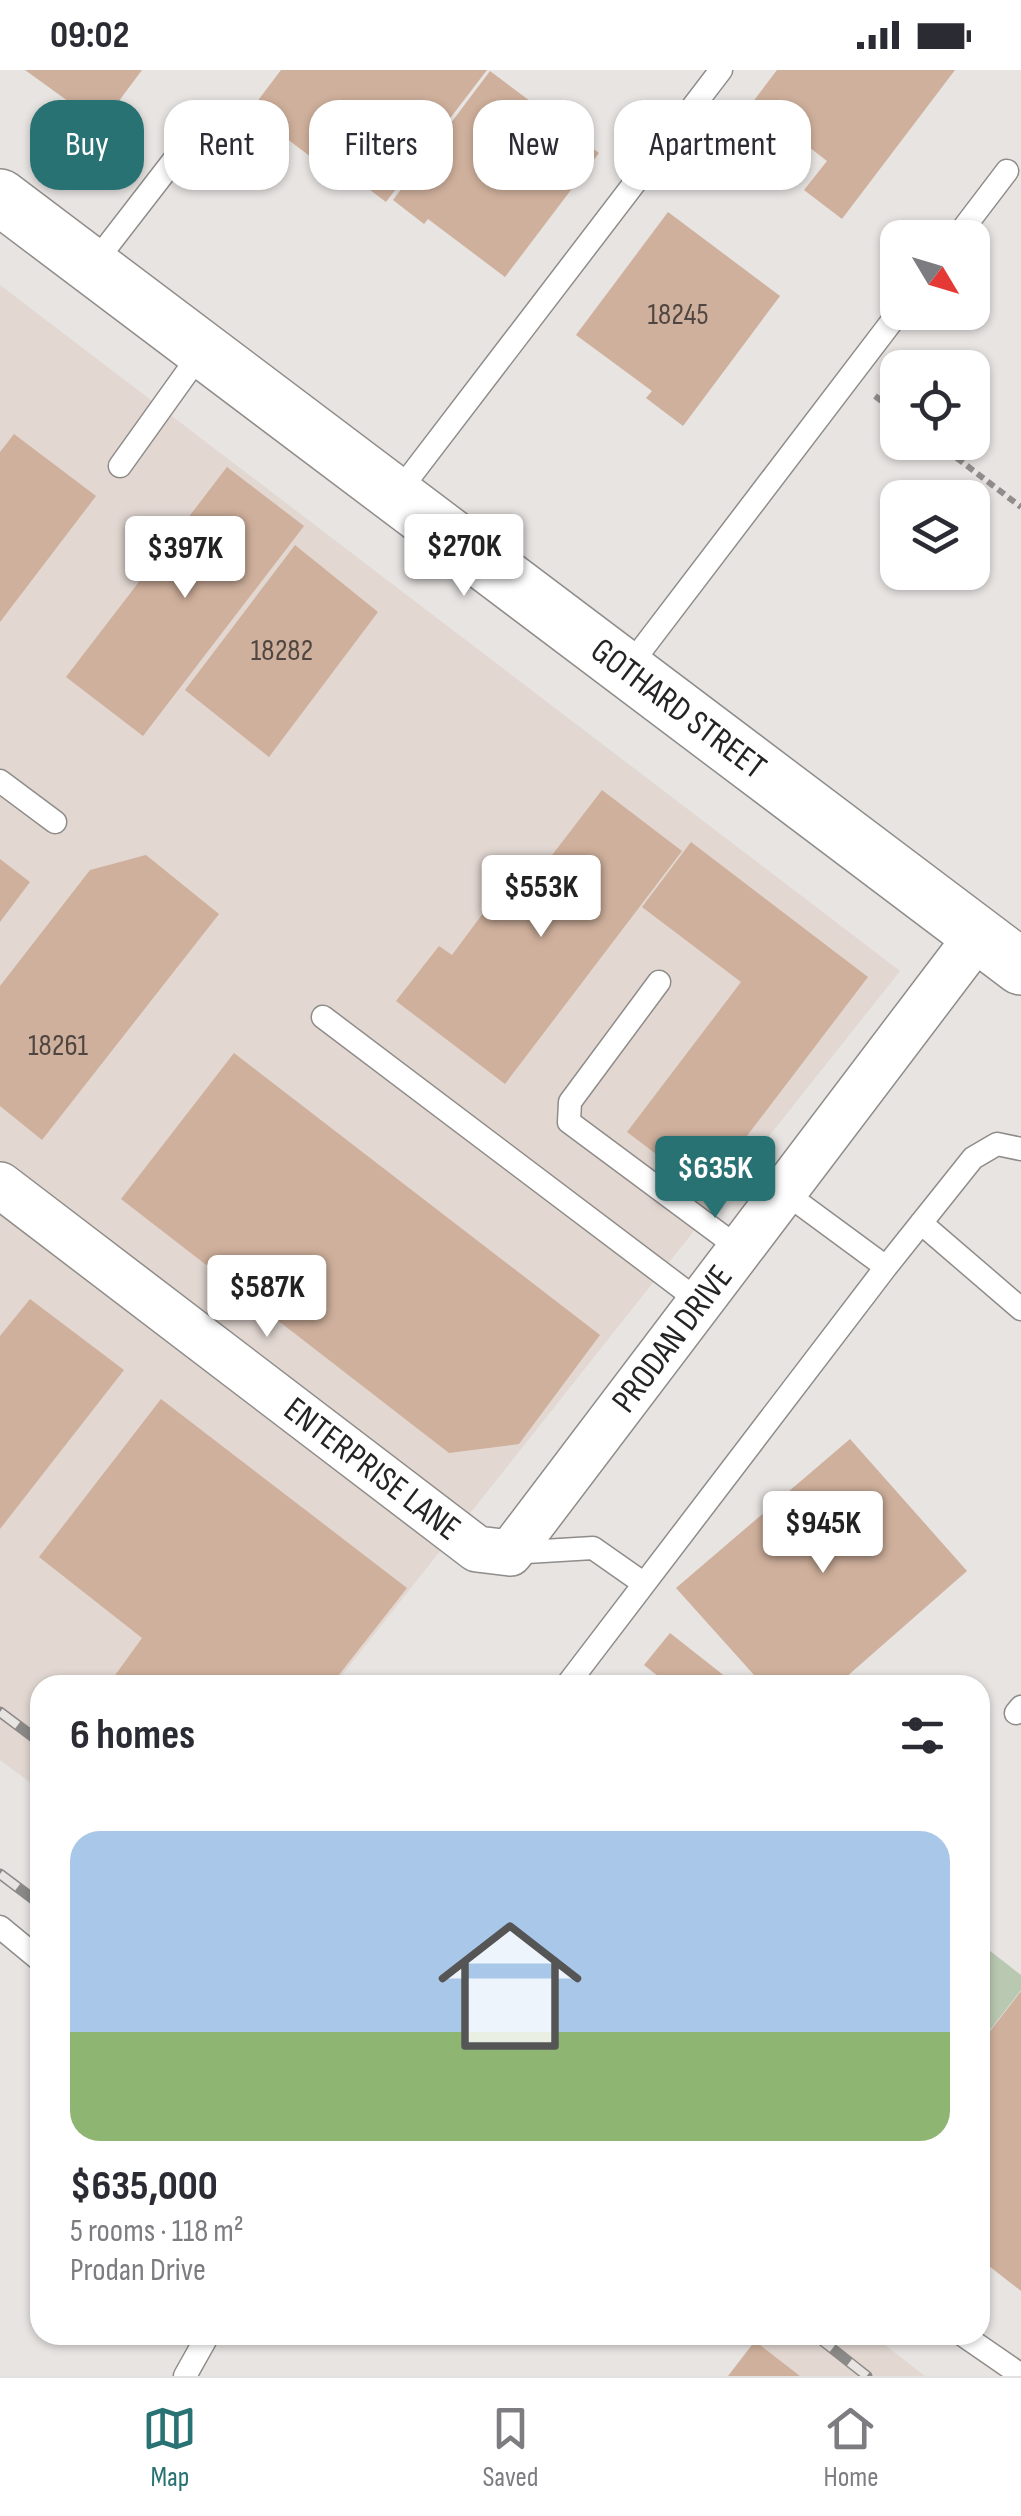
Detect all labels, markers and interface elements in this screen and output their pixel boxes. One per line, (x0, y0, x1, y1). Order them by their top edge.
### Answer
text: 09:02 (50, 13, 129, 58)
chip: Buy (30, 100, 144, 190)
chip: Rent (164, 100, 289, 190)
chip: Filters (309, 100, 453, 190)
chip: New (473, 100, 594, 190)
chip: Apartment (614, 100, 811, 190)
north arrow (880, 220, 990, 330)
map controls (880, 220, 990, 590)
house number: 18245 (648, 297, 708, 333)
button: locate (880, 350, 990, 460)
button: layers (880, 480, 990, 590)
pin: $270K (394, 514, 534, 599)
pin: $397K (115, 516, 255, 601)
text: $270K (426, 527, 502, 566)
text: $397K (147, 529, 223, 568)
street label: GOTHARD STREET (583, 629, 775, 789)
house number: 18282 (251, 633, 313, 669)
pin: $553K (471, 855, 611, 940)
text: $553K (504, 868, 578, 907)
house number: 18261 (28, 1028, 89, 1064)
pin: $635K (645, 1136, 785, 1221)
text: $635K (677, 1149, 753, 1188)
pin: $587K (197, 1255, 337, 1340)
street label: PRODAN DRIVE (603, 1257, 742, 1421)
text: $587K (229, 1268, 305, 1307)
street label: ENTERPRISE LANE (275, 1388, 469, 1550)
pin: $945K (753, 1491, 893, 1576)
text: $945K (785, 1504, 861, 1543)
icon: filters (895, 1708, 950, 1763)
text: 6 homes (70, 1710, 195, 1761)
icon: home (420, 1896, 600, 2076)
text: $635,000 (70, 2161, 218, 2212)
text: 5 rooms · 118 m² (70, 2212, 244, 2251)
text: Prodan Drive (70, 2251, 206, 2290)
tab: Map (142, 2401, 197, 2494)
tab: Saved (482, 2401, 539, 2494)
tab: Home (823, 2401, 879, 2494)

